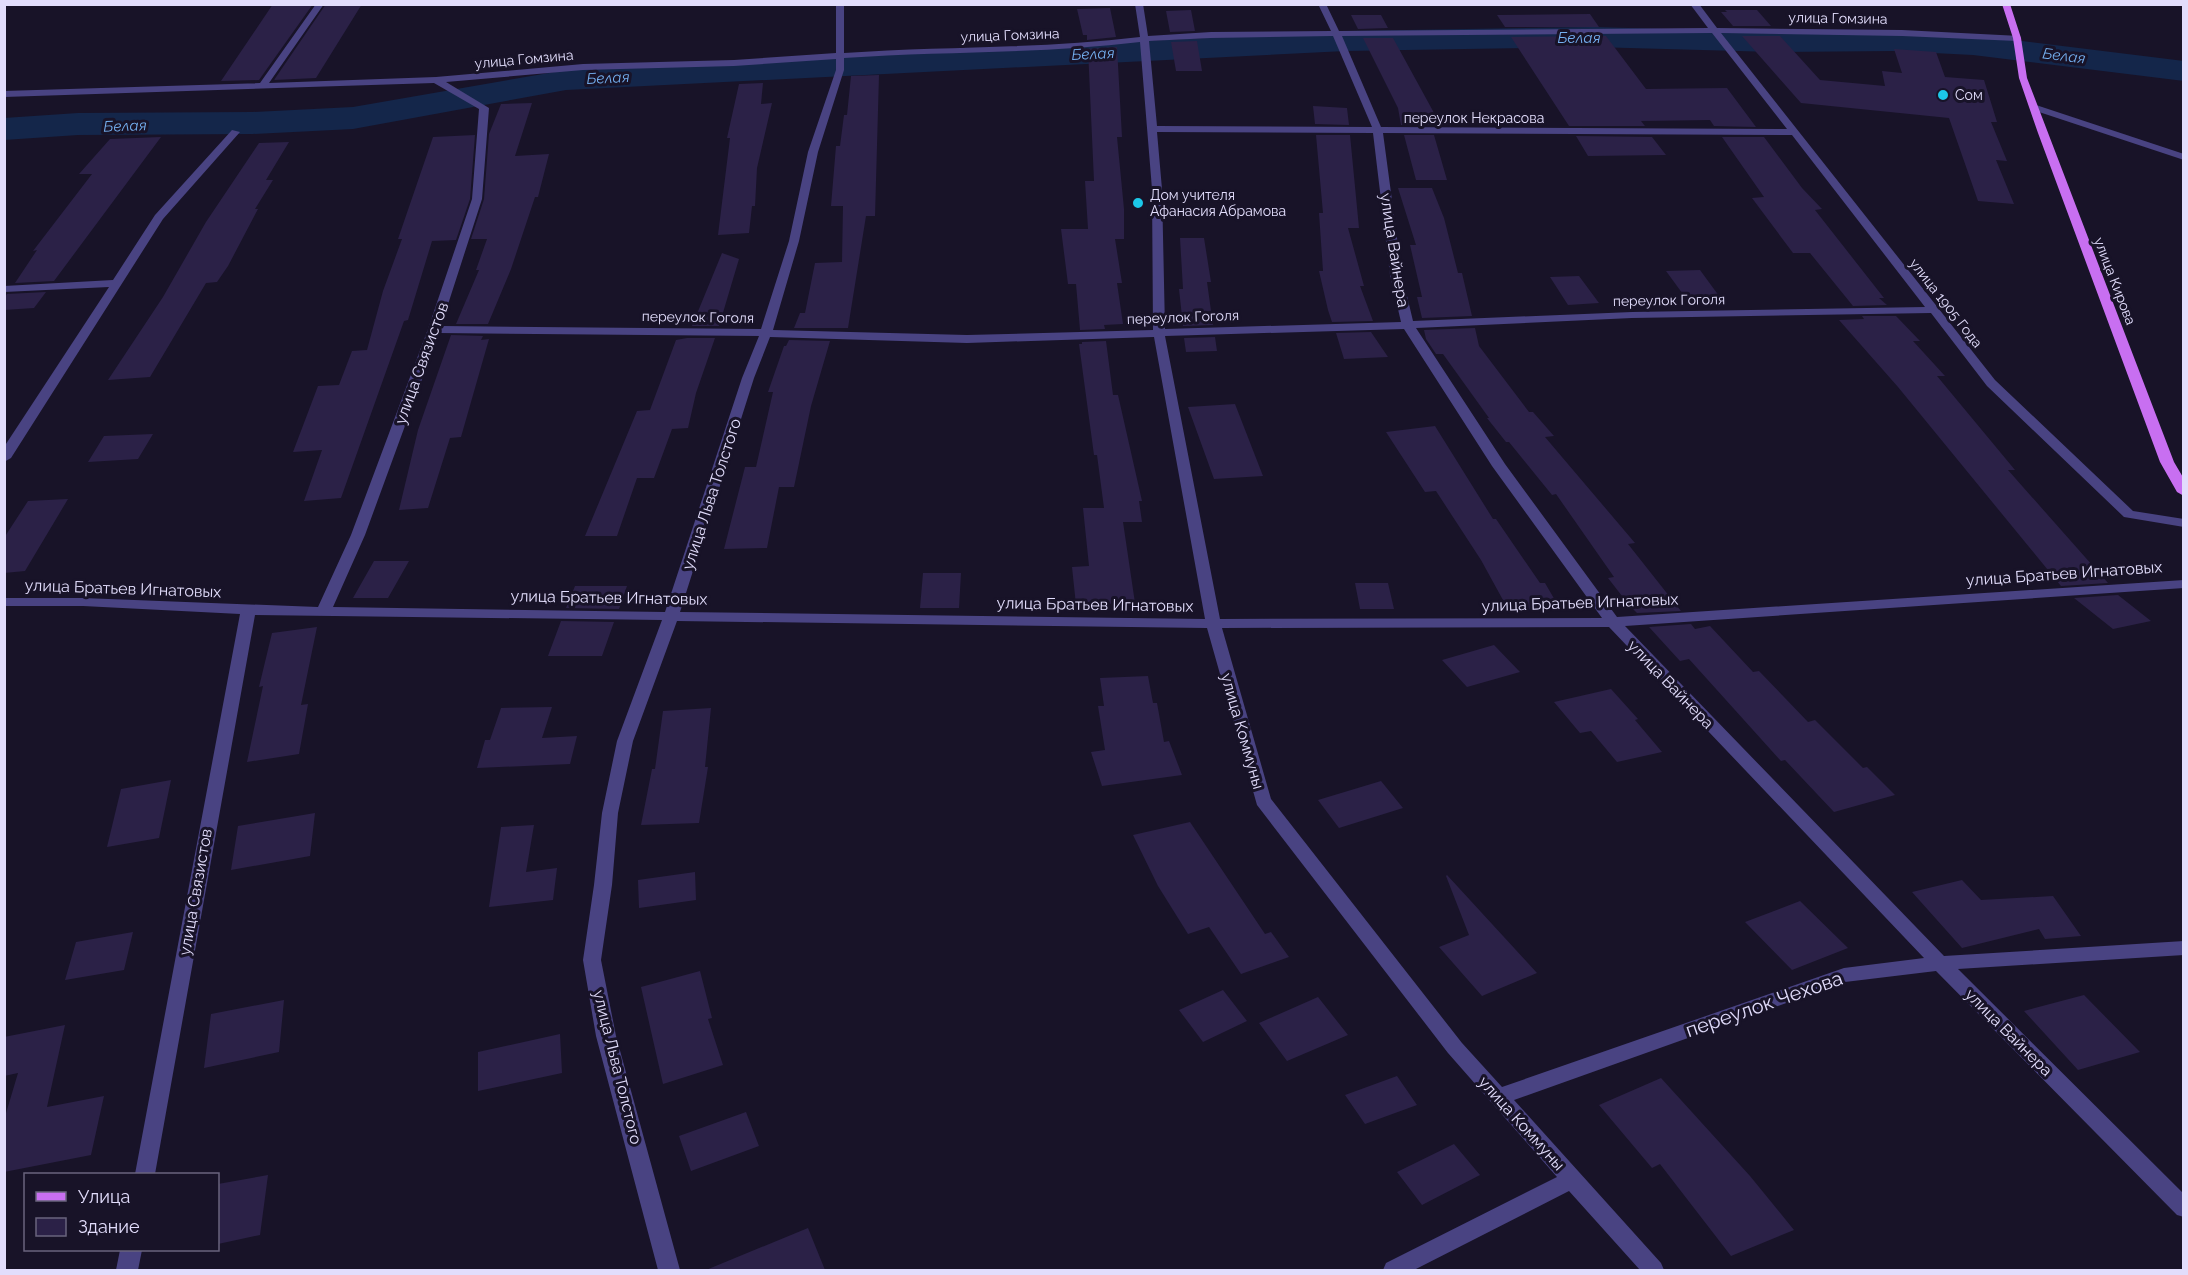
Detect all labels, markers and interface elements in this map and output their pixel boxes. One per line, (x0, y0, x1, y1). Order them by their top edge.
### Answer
street label: улица Гомзина (1788, 9, 1888, 27)
street label: улица Гомзина (960, 25, 1060, 45)
water label: Белая (1557, 29, 1601, 47)
water label: Белая (1071, 44, 1115, 64)
water label: Белая (2041, 44, 2087, 68)
street label: улица Гомзина (474, 47, 574, 71)
water label: Белая (586, 68, 630, 88)
place label: Сом (1955, 87, 1983, 103)
marker: Сом (1936, 88, 1950, 102)
street label: переулок Некрасова (1404, 110, 1544, 126)
water label: Белая (103, 116, 147, 136)
place label: Дом учителя Афанасия Абрамова (1150, 187, 1286, 219)
street label: улица Вайнера (1376, 192, 1413, 309)
marker: Дом учителя Афанасия Абрамова (1131, 196, 1145, 210)
street label: улица Кирова (2091, 235, 2139, 327)
street label: улица 1905 Года (1906, 255, 1986, 351)
street label: переулок Гоголя (1613, 291, 1725, 309)
street label: улица Связистов (391, 300, 452, 427)
street label: переулок Гоголя (1127, 307, 1239, 327)
street label: переулок Гоголя (642, 308, 754, 326)
street label: улица Льва Толстого (678, 416, 745, 572)
street label: улица Братьев Игнатовых (1965, 557, 2163, 590)
street label: улица Братьев Игнатовых (24, 576, 222, 601)
street label: улица Братьев Игнатовых (510, 586, 708, 609)
street label: улица Братьев Игнатовых (1481, 590, 1679, 615)
street label: улица Братьев Игнатовых (996, 593, 1194, 616)
street label: улица Вайнера (1624, 636, 1718, 733)
street label: улица Коммуны (1217, 671, 1268, 791)
street label: улица Связистов (175, 827, 216, 957)
street label: переулок Чехова (1682, 966, 1846, 1042)
street label: улица Вайнера (1961, 985, 2056, 1080)
street label: улица Льва Толстого (589, 988, 646, 1146)
street label: улица Коммуны (1474, 1072, 1569, 1174)
legend (24, 1173, 219, 1251)
text: Улица (78, 1186, 130, 1207)
text: Здание (78, 1216, 140, 1237)

